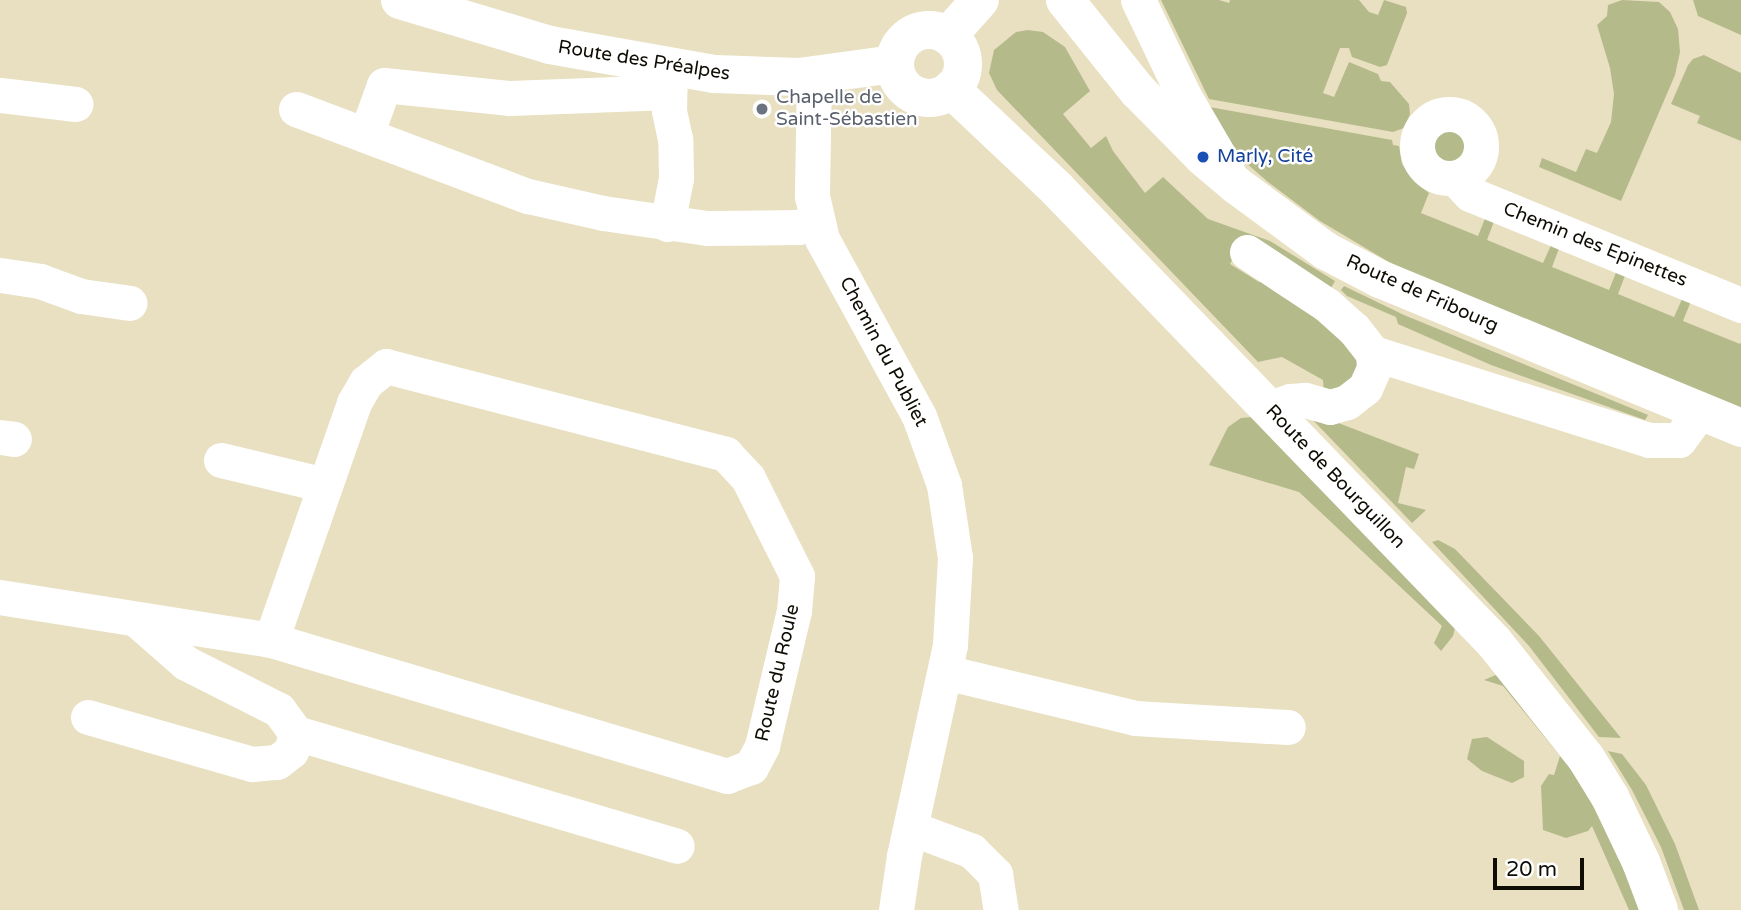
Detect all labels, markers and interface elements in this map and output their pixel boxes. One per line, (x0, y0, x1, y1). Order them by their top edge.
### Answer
street label: Route des Préalpes (556, 36, 732, 86)
place label: Chapelle de Saint-Sébastien (776, 87, 918, 131)
marker: Chapelle de Saint-Sébastien (754, 101, 770, 117)
place label: Marly, Cité (1217, 146, 1313, 168)
marker: Marly, Cité (1195, 149, 1211, 165)
street label: Chemin des Epinettes (1500, 198, 1690, 292)
street label: Route de Fribourg (1342, 250, 1502, 338)
street label: Chemin du Publiet (834, 273, 932, 431)
street label: Route de Bourguillon (1260, 400, 1410, 554)
street label: Route du Roule (751, 602, 805, 744)
scale bar (1496, 844, 1587, 888)
text: 20 m (1506, 857, 1557, 882)

